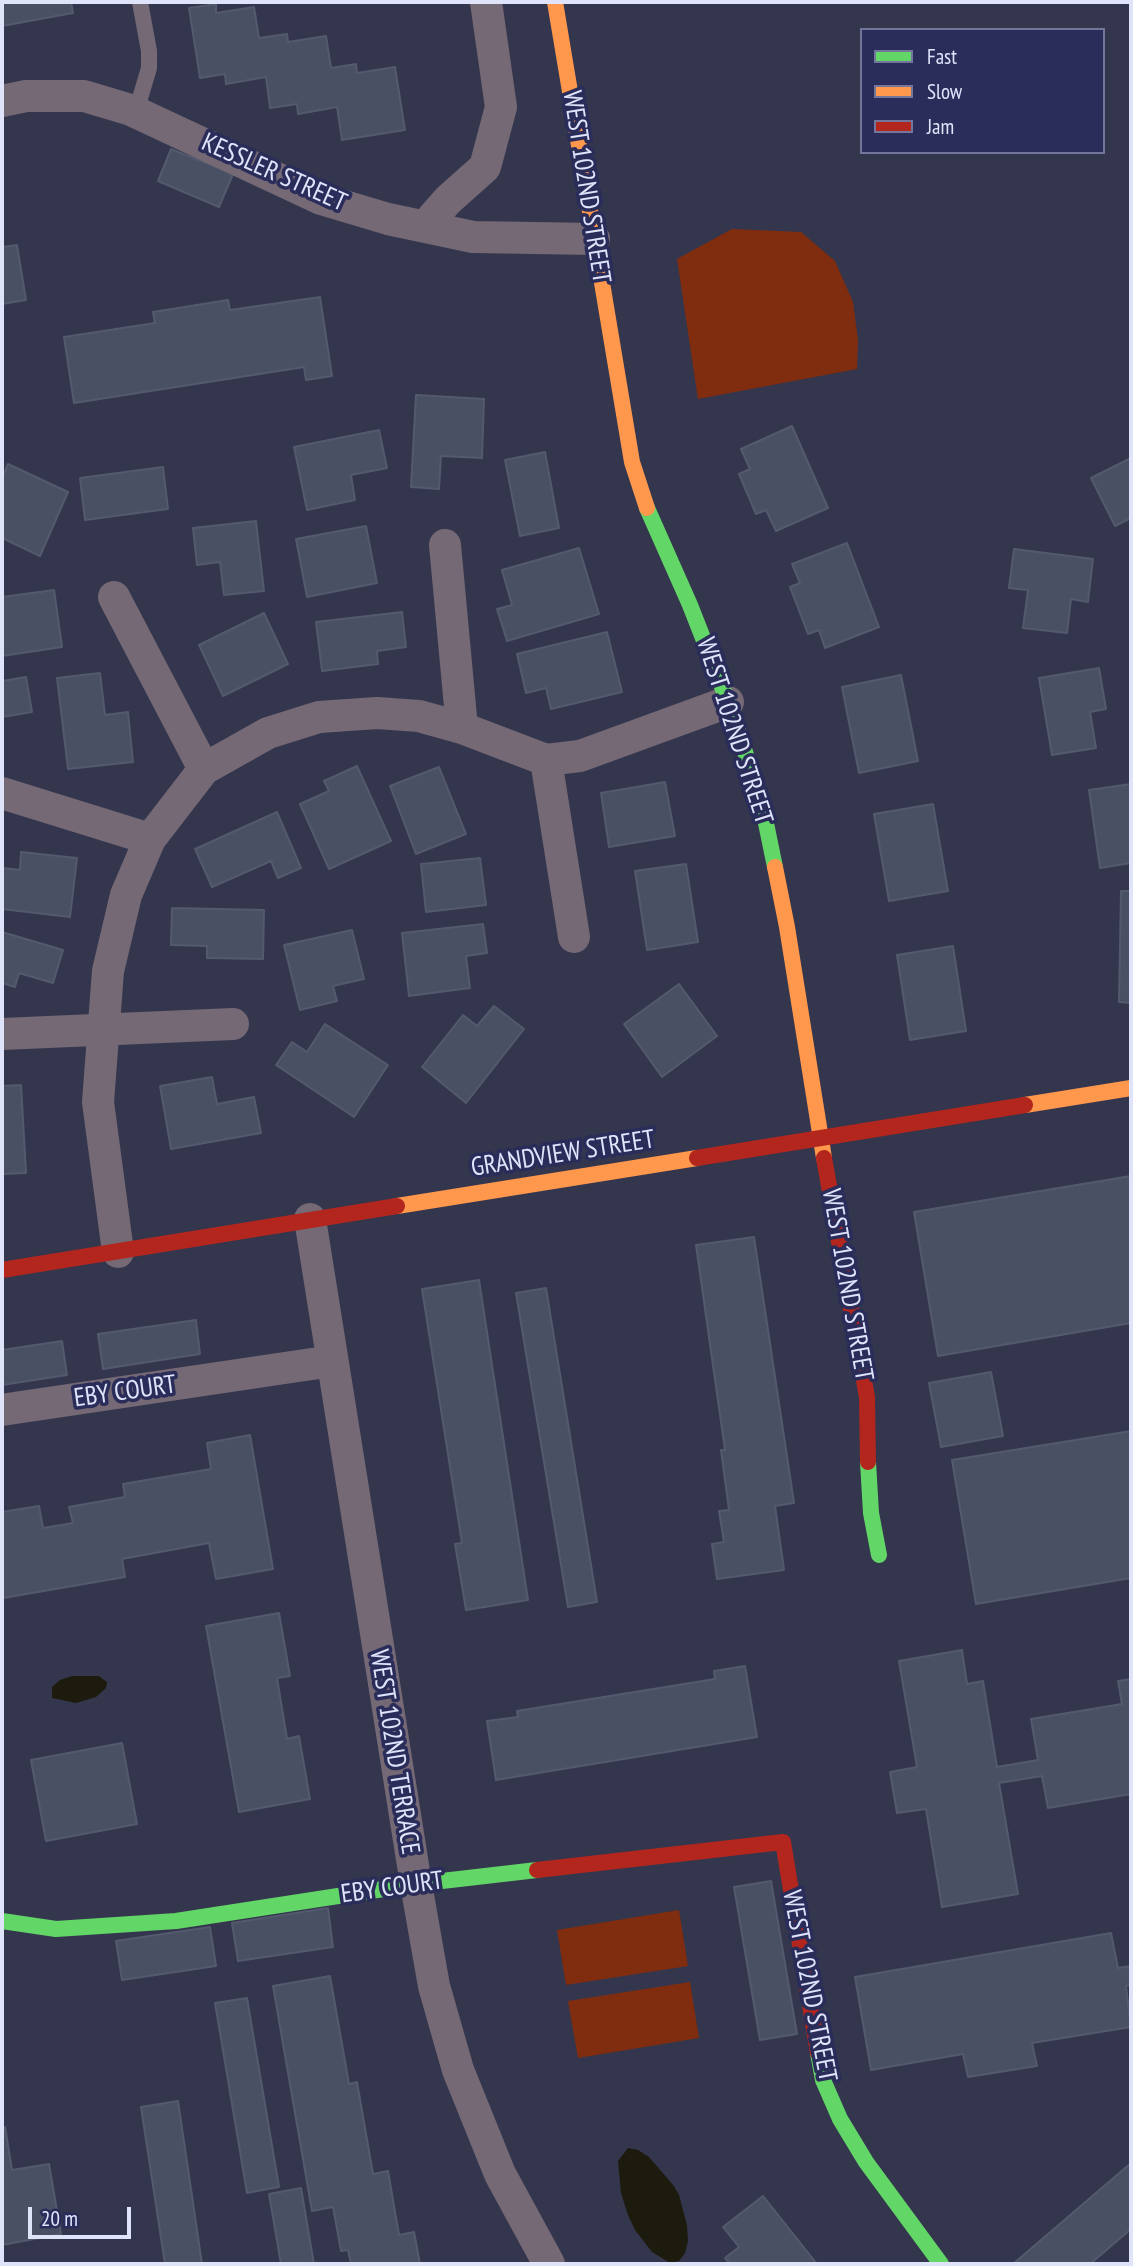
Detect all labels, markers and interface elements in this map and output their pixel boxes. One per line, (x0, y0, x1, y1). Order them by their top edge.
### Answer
legend (860, 28, 1105, 154)
text: Fast (927, 43, 957, 70)
text: Slow (927, 78, 962, 105)
street label: WEST 102ND STREET (555, 89, 617, 285)
text: Jam (927, 113, 954, 140)
street label: KESSLER STREET (197, 127, 351, 219)
street label: WEST 102ND STREET (689, 634, 779, 828)
street label: GRANDVIEW STREET (469, 1124, 657, 1184)
street label: WEST 102ND STREET (815, 1187, 879, 1383)
street label: EBY COURT (72, 1369, 178, 1415)
street label: WEST 102ND TERRACE (362, 1647, 426, 1857)
street label: EBY COURT (339, 1865, 445, 1911)
street label: WEST 102ND STREET (775, 1888, 843, 2084)
scale bar (32, 2192, 135, 2236)
text: 20 m (41, 2205, 78, 2232)

